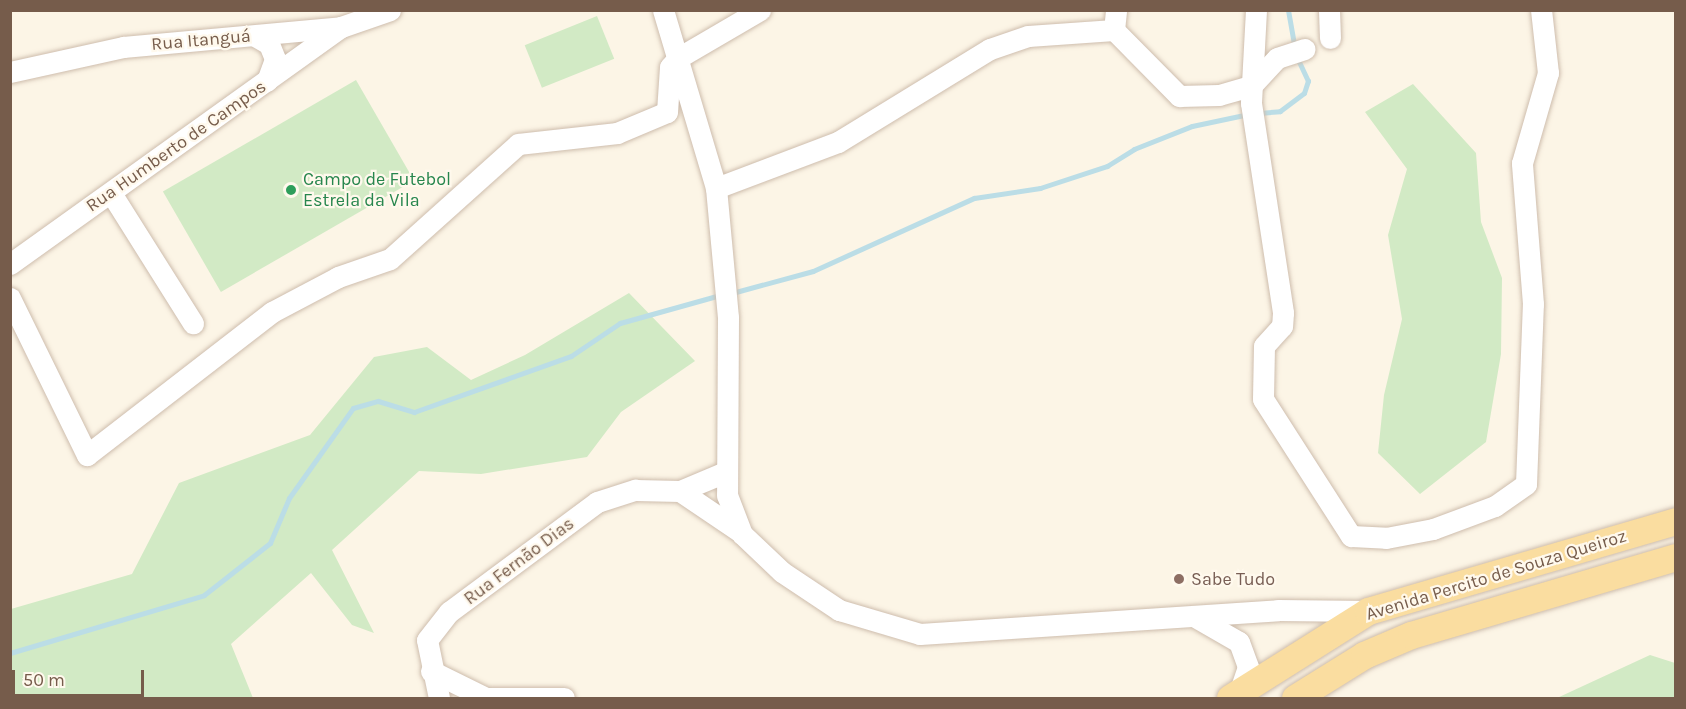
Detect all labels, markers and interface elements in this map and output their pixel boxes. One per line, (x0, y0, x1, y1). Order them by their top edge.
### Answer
street label: Rua Itanguá (150, 25, 252, 55)
street label: Rua Humberto de Campos (82, 76, 270, 216)
place label: Campo de Futebol Estrela da Vila (303, 169, 451, 212)
marker: Campo de Futebol Estrela da Vila (284, 183, 298, 197)
street label: Rua Fernão Dias (460, 513, 578, 609)
street label: Avenida Percito de Souza Queiroz (1363, 525, 1629, 625)
place label: Sabe Tudo (1191, 568, 1275, 590)
marker: Sabe Tudo (1172, 572, 1186, 586)
scale bar (15, 658, 147, 696)
text: 50 m (23, 669, 65, 691)

